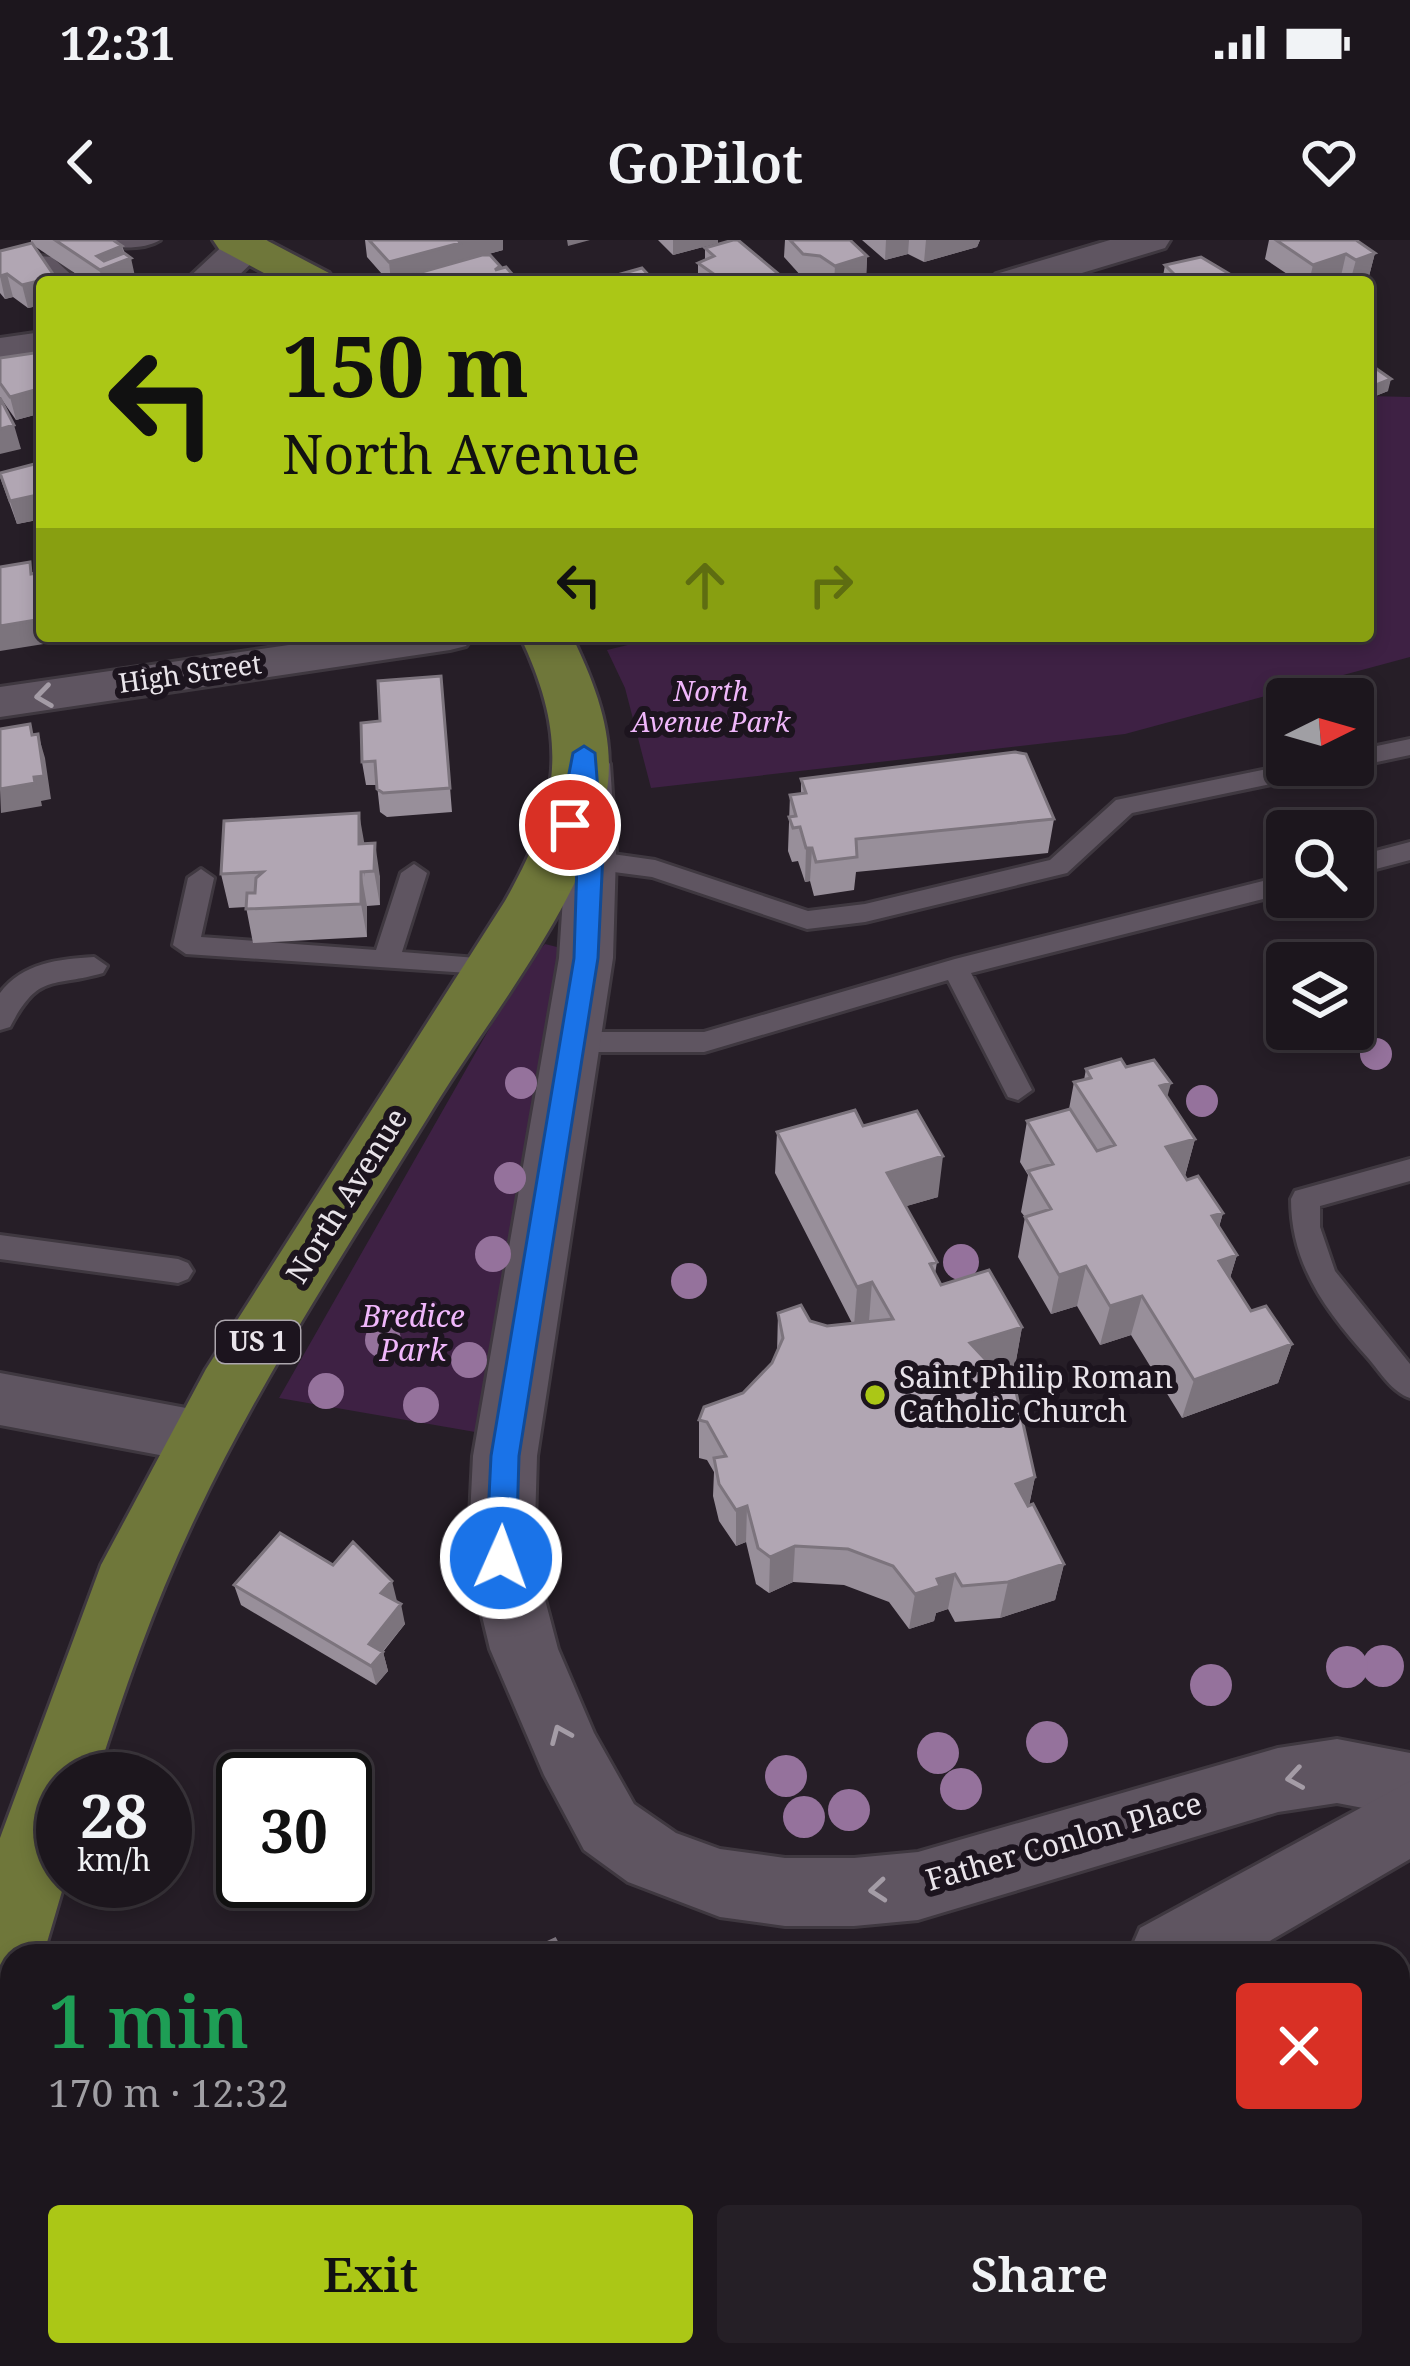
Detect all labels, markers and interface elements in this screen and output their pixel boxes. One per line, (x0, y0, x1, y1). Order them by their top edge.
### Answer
text: 12:31 (60, 12, 175, 73)
text: GoPilot (607, 125, 803, 199)
icon: back (48, 129, 114, 195)
icon: heart (1296, 129, 1362, 195)
text: 150 m (282, 307, 529, 422)
icon: left (84, 324, 240, 480)
text: North Avenue (282, 416, 640, 490)
icon: left (546, 552, 612, 618)
icon: ahead (672, 552, 738, 618)
icon: right (798, 552, 864, 618)
street label: High Street (116, 644, 264, 701)
park label: North Avenue Park (630, 672, 792, 740)
north arrow (1266, 678, 1374, 786)
map controls (1266, 678, 1374, 1050)
one-way arrow (34, 682, 53, 708)
pin (519, 774, 621, 876)
icon: arrive (537, 792, 603, 858)
button: search (1266, 810, 1374, 918)
button: layers (1266, 942, 1374, 1050)
street label: North Avenue (276, 1100, 416, 1290)
park label: Bredice Park (360, 1295, 465, 1370)
road number: US 1 (216, 1321, 300, 1363)
place label: Saint Philip Roman Catholic Church (899, 1356, 1173, 1431)
marker: Saint Philip Roman Catholic Church (862, 1382, 888, 1408)
position arrow (438, 1495, 564, 1621)
one-way arrow (550, 1724, 574, 1745)
speed limit sign: 30 (216, 1752, 372, 1908)
one-way arrow (1285, 1764, 1305, 1789)
text: 28 (80, 1774, 148, 1856)
street label: Father Conlon Place (921, 1782, 1206, 1900)
text: km/h (77, 1839, 151, 1880)
one-way arrow (868, 1876, 888, 1902)
text: 1 min (48, 1971, 249, 2069)
button: close (1236, 1983, 1362, 2109)
text: 170 m · 12:32 (48, 2065, 289, 2118)
button: Exit (48, 2205, 693, 2343)
button: Share (717, 2205, 1362, 2343)

